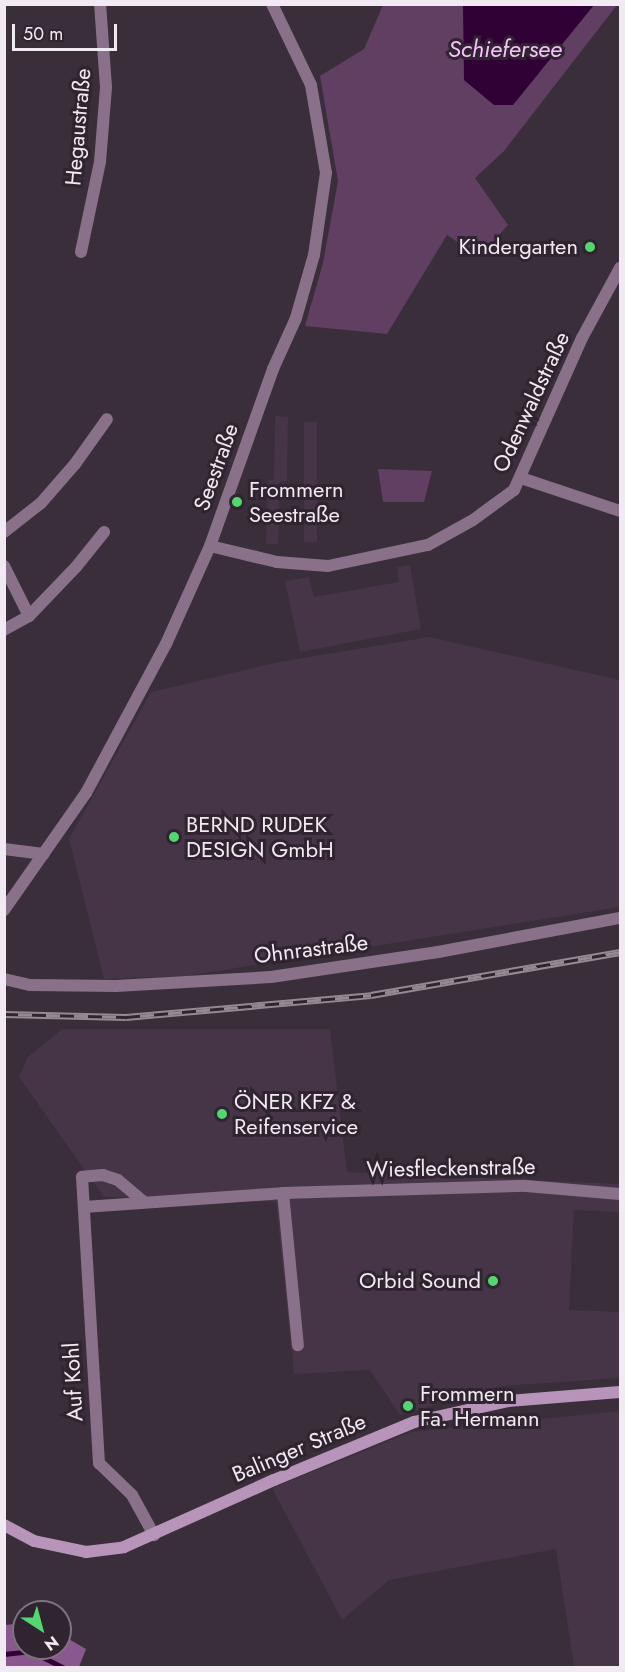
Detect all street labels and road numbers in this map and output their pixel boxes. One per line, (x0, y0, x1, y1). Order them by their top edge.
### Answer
street label: Hegaustraße (60, 67, 96, 187)
street label: Odenwaldstraße (487, 328, 575, 476)
street label: Seestraße (188, 420, 244, 514)
street label: Ohnrastraße (252, 929, 370, 969)
street label: Wiesfleckenstraße (366, 1153, 536, 1183)
street label: Auf Kohl (58, 1342, 88, 1422)
street label: Balinger Straße (228, 1408, 370, 1488)

